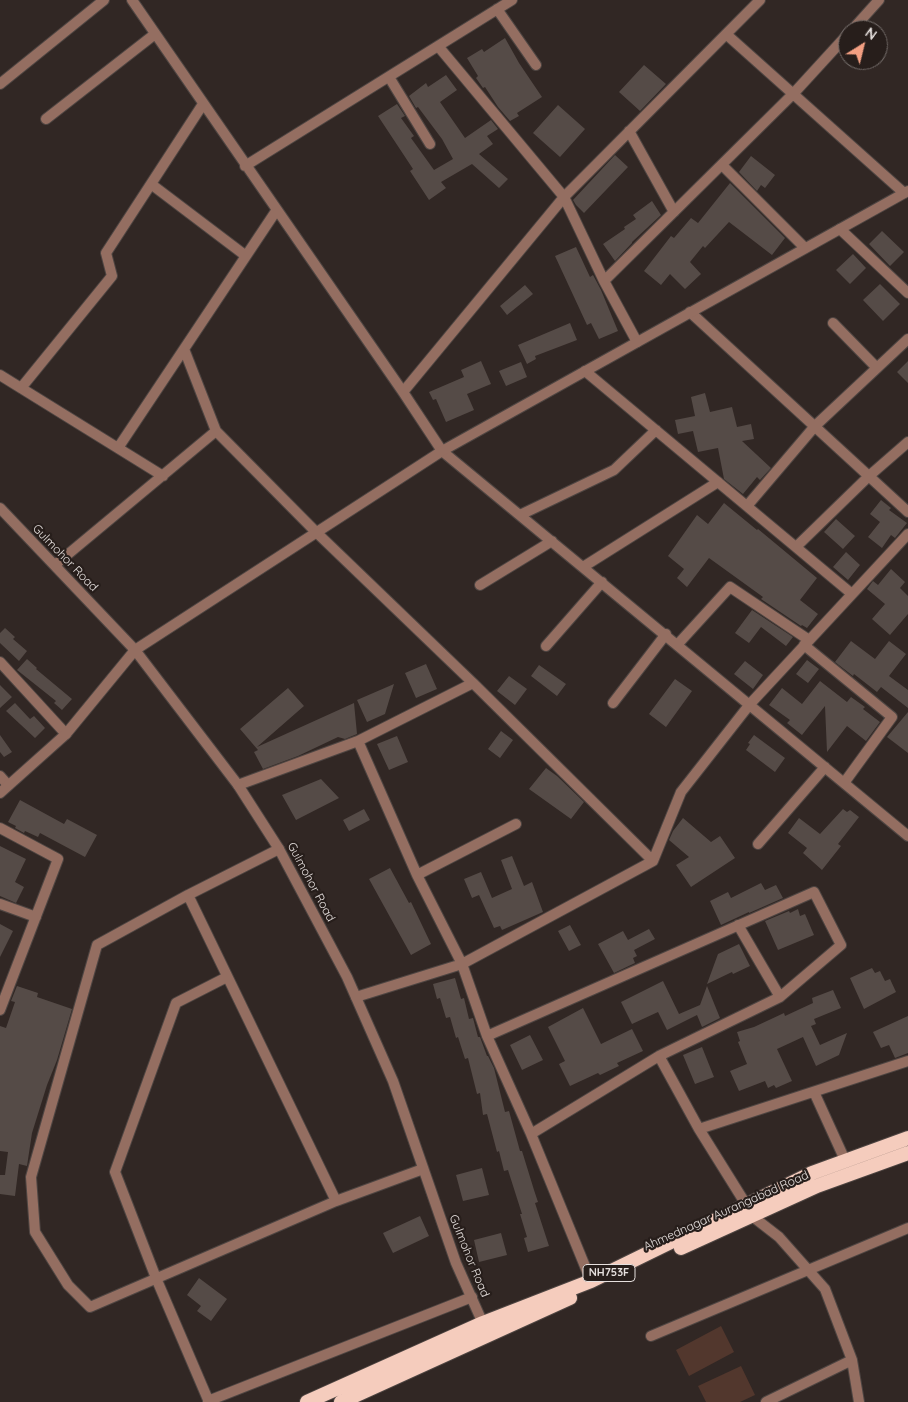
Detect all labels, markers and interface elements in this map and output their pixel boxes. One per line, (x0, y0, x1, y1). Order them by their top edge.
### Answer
north arrow (838, 20, 888, 70)
text: N (862, 23, 881, 44)
street label: Gulmohor Road (29, 521, 101, 595)
street label: Gulmohor Road (284, 840, 338, 924)
street label: Ahmednagar Aurangabad Road (641, 1168, 811, 1254)
street label: Gulmohor Road (446, 1213, 492, 1299)
road number: NH753F (583, 1264, 635, 1282)

